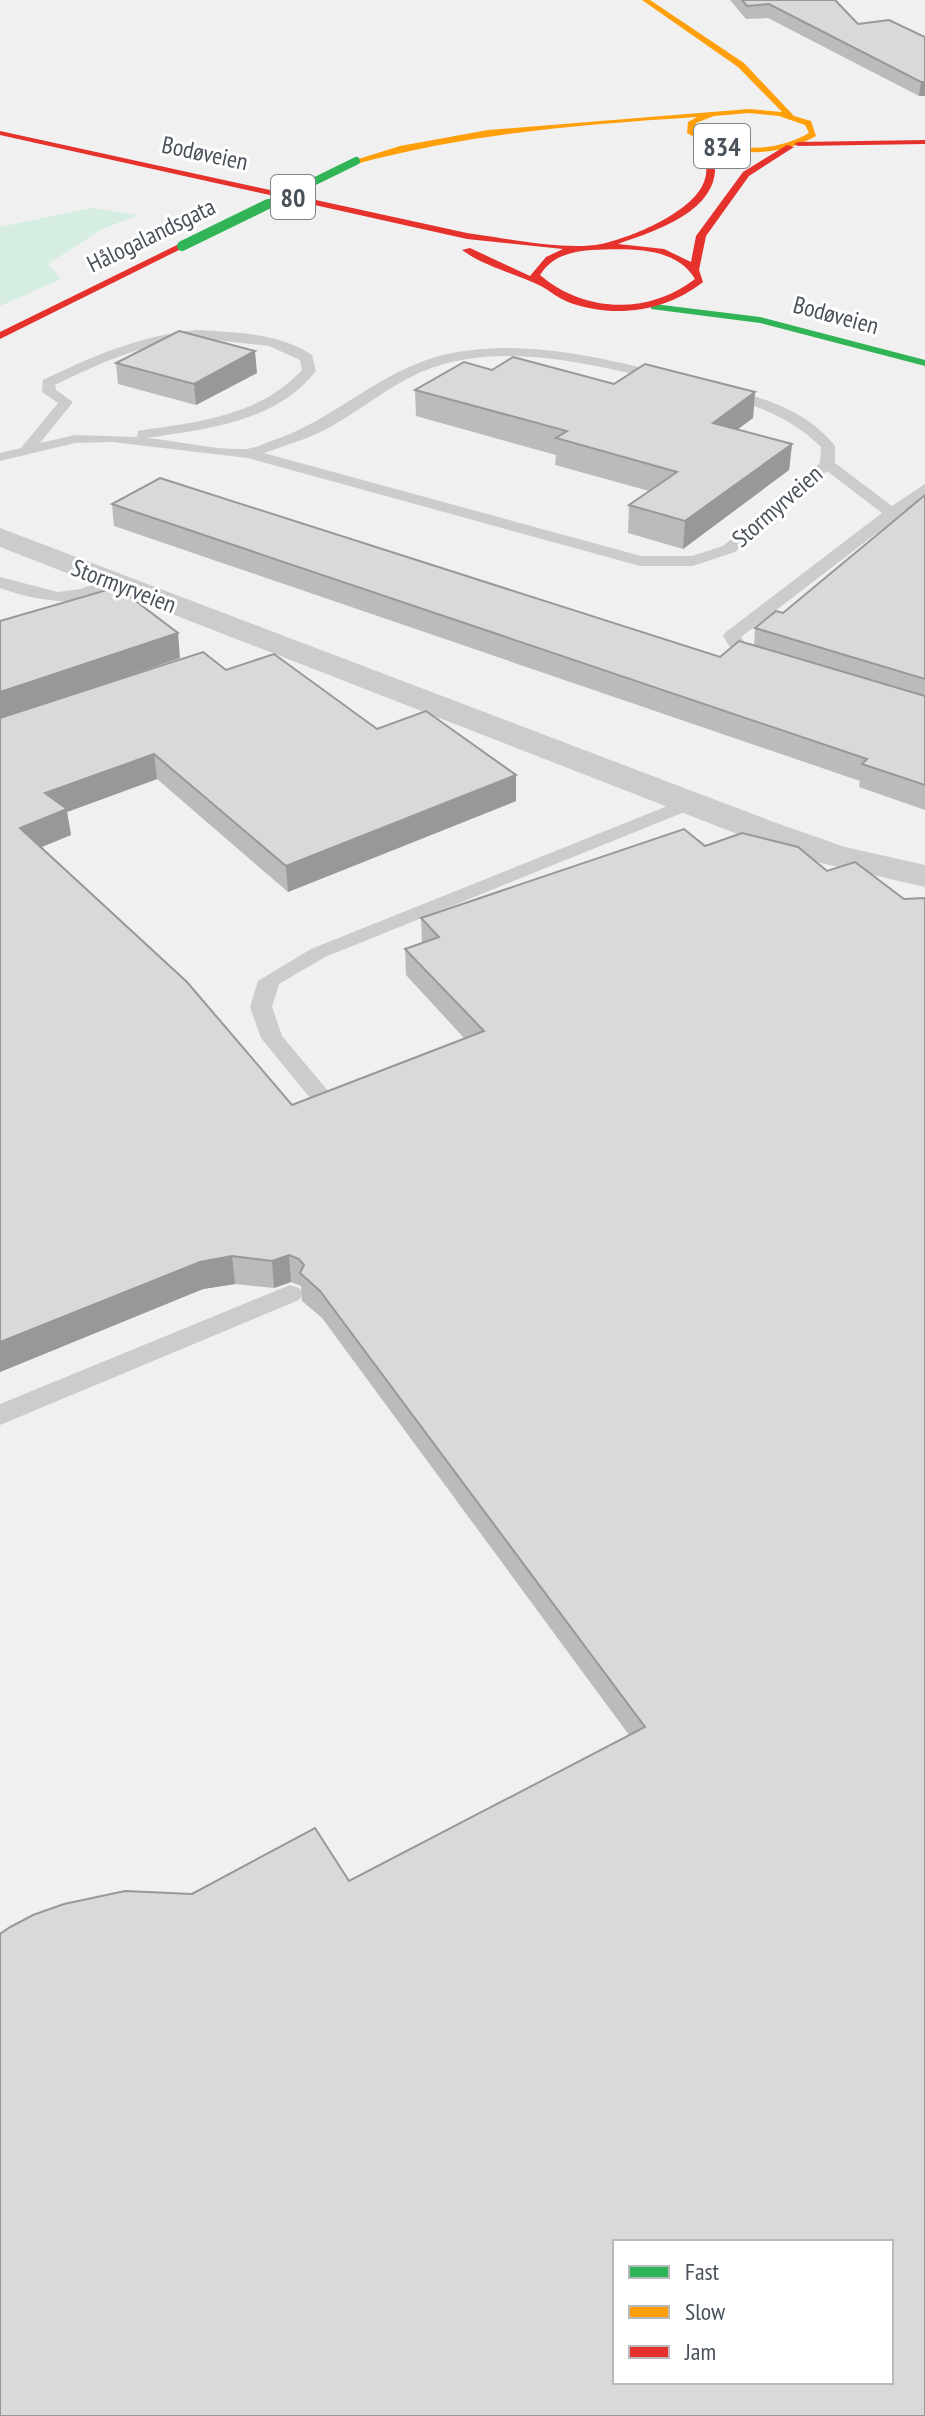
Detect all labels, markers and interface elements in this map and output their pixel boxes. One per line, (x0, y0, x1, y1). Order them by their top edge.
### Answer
road number: 834 (694, 124, 750, 168)
street label: Bodøveien (159, 129, 251, 177)
road number: 80 (271, 175, 315, 219)
street label: Hålogalandsgata (82, 191, 220, 279)
street label: Bodøveien (790, 289, 882, 341)
street label: Stormyrveien (725, 458, 829, 554)
street label: Stormyrveien (67, 552, 181, 620)
legend (613, 2240, 893, 2384)
text: Fast (685, 2256, 720, 2287)
text: Slow (685, 2296, 726, 2327)
text: Jam (684, 2336, 716, 2367)

